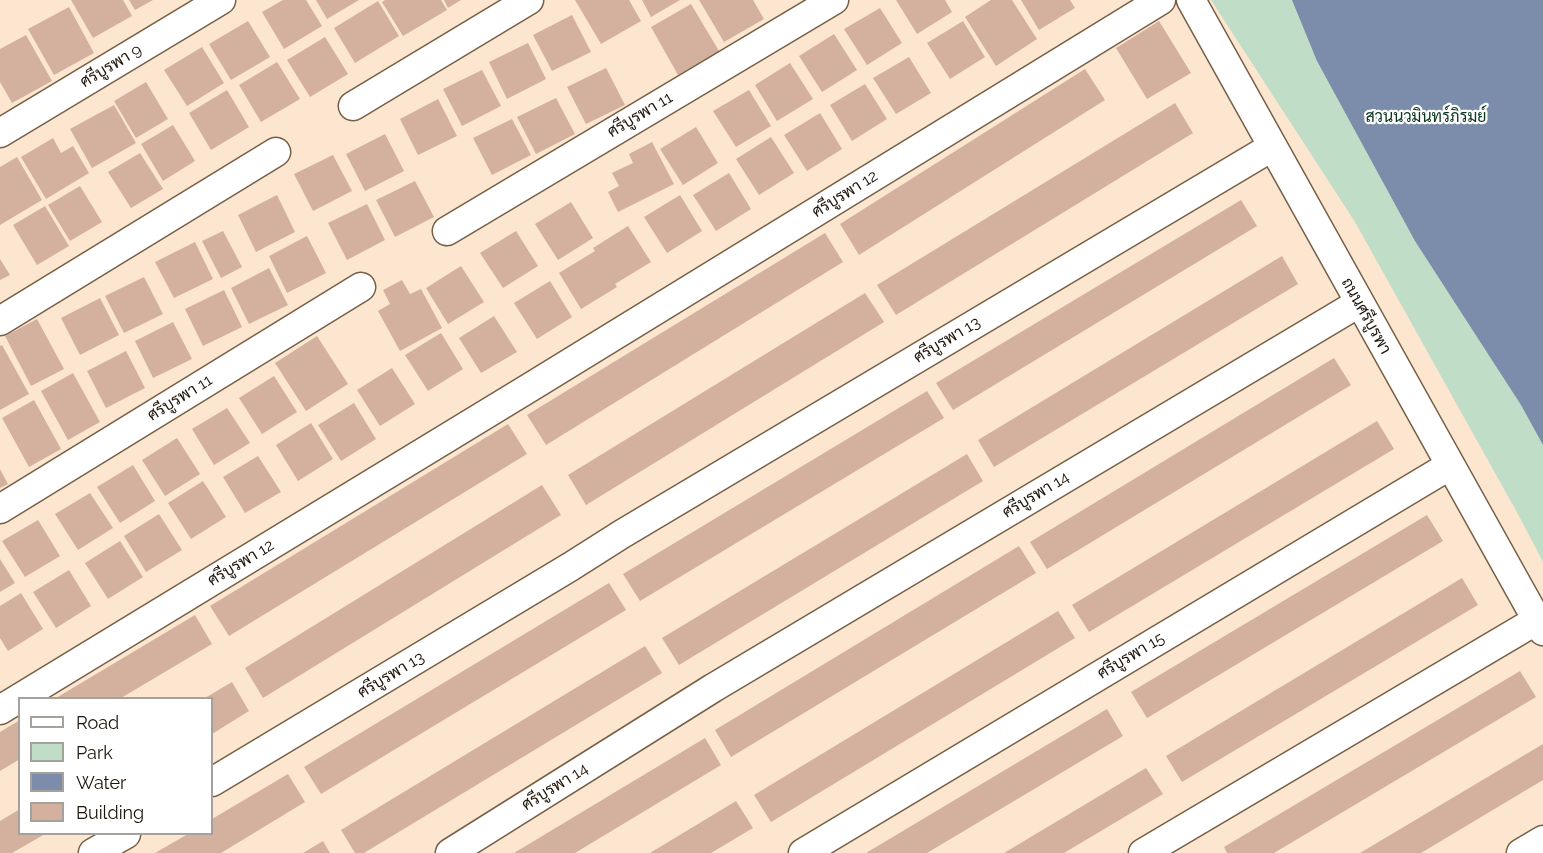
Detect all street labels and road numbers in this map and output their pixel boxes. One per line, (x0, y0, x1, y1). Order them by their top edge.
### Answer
street label: ศรีบูรพา 9 (77, 40, 145, 92)
street label: ศรีบูรพา 11 (604, 88, 676, 142)
street label: ศรีบูรพา 12 (809, 166, 881, 222)
street label: ถนนศรีบูรพา (1337, 274, 1395, 358)
street label: ศรีบูรพา 13 (910, 313, 984, 367)
street label: ศรีบูรพา 11 (144, 371, 216, 425)
street label: ศรีบูรพา 14 (999, 468, 1073, 522)
street label: ศรีบูรพา 12 (204, 536, 278, 590)
street label: ศรีบูรพา 15 (1094, 629, 1168, 683)
street label: ศรีบูรพา 13 (354, 648, 428, 702)
street label: ศรีบูรพา 14 (518, 759, 592, 815)

